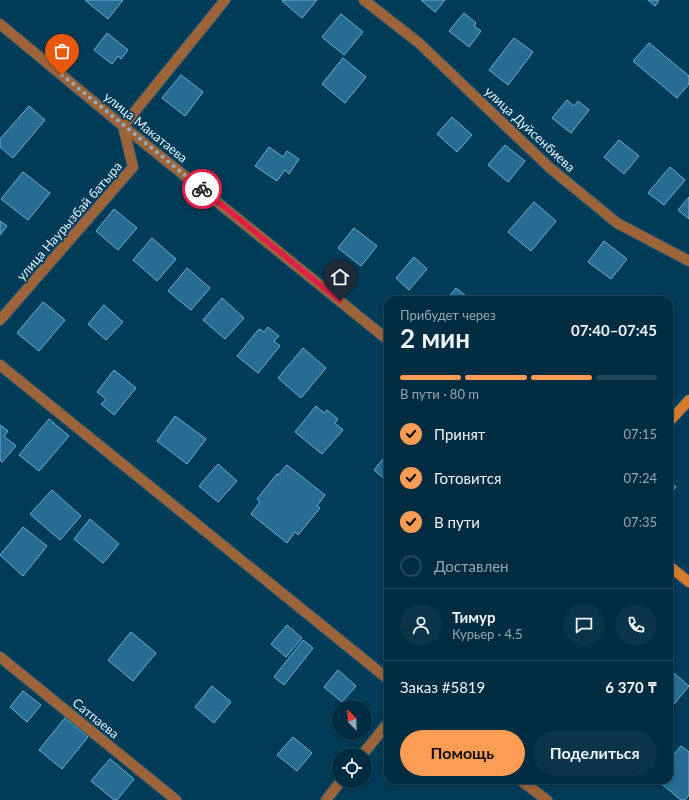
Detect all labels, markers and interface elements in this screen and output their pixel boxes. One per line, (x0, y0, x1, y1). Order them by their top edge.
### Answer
pin (45, 34, 79, 75)
icon: bag (51, 40, 73, 62)
street label: улица Дуйсенбиева (481, 83, 579, 175)
street label: улица Макатаева (101, 88, 191, 166)
street label: улица Наурызбай батыра (13, 158, 125, 284)
courier (182, 169, 222, 209)
icon: bike (191, 178, 213, 200)
pin (323, 260, 357, 301)
icon: home (329, 266, 351, 288)
text: Прибудет через (400, 307, 496, 323)
text: 07:40–07:45 (571, 321, 657, 339)
text: 2 мин (400, 322, 470, 354)
text: В пути · 80 m (400, 386, 479, 402)
icon: check (400, 423, 422, 445)
text: Принят (434, 425, 485, 443)
text: 07:15 (624, 426, 657, 442)
icon: check (400, 467, 422, 489)
text: Готовится (434, 469, 501, 487)
text: 07:24 (624, 470, 657, 486)
icon: check (400, 511, 422, 533)
text: В пути (434, 513, 480, 531)
text: 07:35 (624, 514, 657, 530)
text: Доставлен (434, 557, 509, 575)
button: person (400, 604, 442, 646)
button: chat (563, 604, 605, 646)
button: phone (615, 604, 657, 646)
text: Тимур (452, 608, 495, 626)
text: Курьер · 4.5 (452, 626, 523, 642)
text: Заказ #5819 (400, 678, 485, 696)
text: 6 370 ₸ (605, 678, 657, 696)
street label: Сатпаева (70, 694, 122, 742)
north arrow (332, 700, 372, 740)
map controls (332, 700, 372, 788)
button: Помощь (400, 730, 525, 776)
button: Поделиться (533, 730, 657, 776)
button: locate (332, 748, 372, 788)

